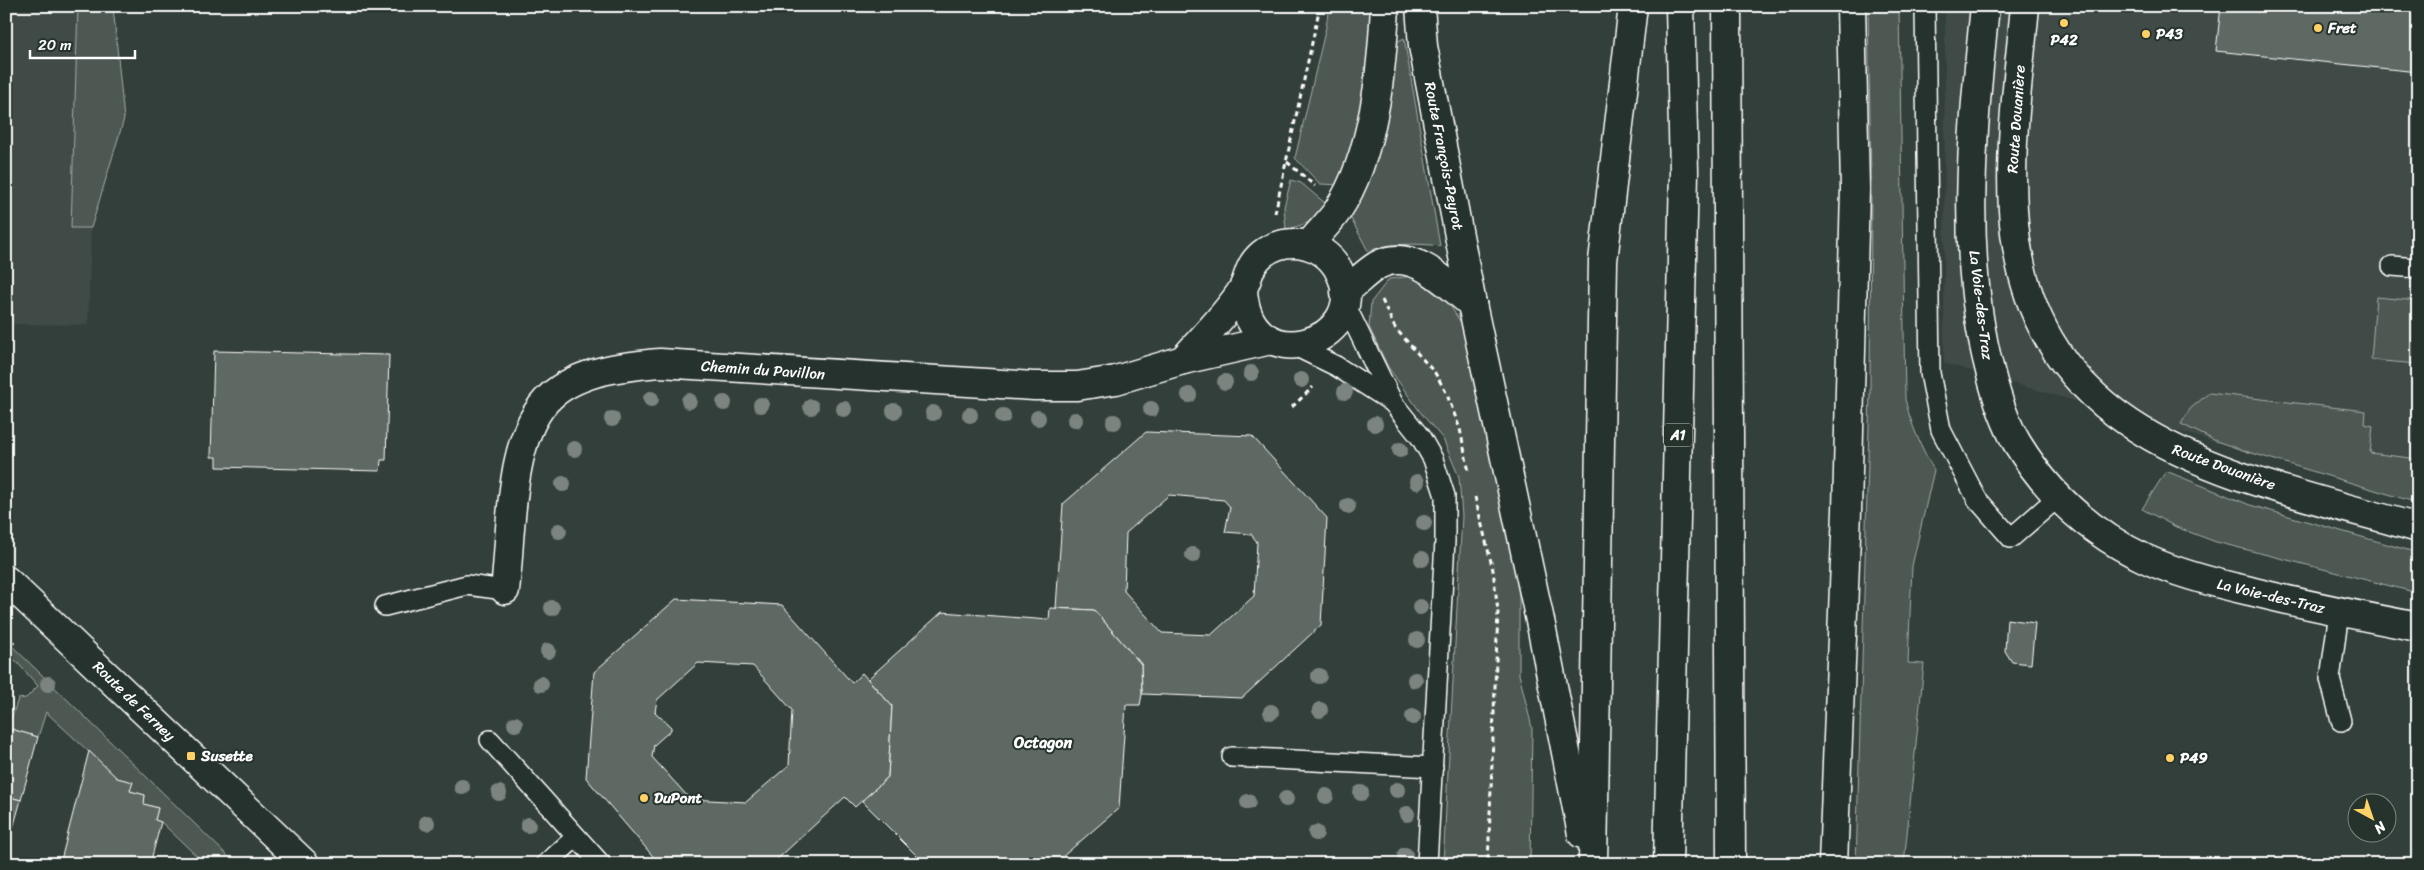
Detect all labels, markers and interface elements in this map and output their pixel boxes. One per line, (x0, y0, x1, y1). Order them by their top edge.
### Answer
place label: Fret (2327, 15, 2357, 41)
marker: P42 (2058, 17, 2070, 29)
place label: P43 (2156, 21, 2183, 47)
marker: Fret (2312, 22, 2324, 34)
place label: P42 (2050, 27, 2078, 53)
scale bar (30, 28, 135, 60)
marker: P43 (2140, 28, 2152, 40)
text: 20 m (38, 32, 72, 58)
street label: Route Douanière (1999, 64, 2033, 174)
street label: Route François-Peyrot (1417, 80, 1471, 233)
street label: La Voie-des-Traz (1961, 249, 2001, 362)
street label: Chemin du Pavillon (700, 353, 826, 387)
road number: A1 (1664, 424, 1692, 446)
street label: Route Douanière (2169, 436, 2280, 498)
street label: La Voie-des-Traz (2214, 571, 2328, 621)
street label: Route de Ferney (86, 654, 182, 748)
district label: Octagon (1013, 728, 1072, 757)
place label: Susette (200, 743, 253, 769)
place label: P49 (2180, 745, 2208, 771)
marker: Susette (185, 750, 197, 762)
marker: P49 (2164, 752, 2176, 764)
place label: DuPont (654, 785, 703, 811)
marker: DuPont (638, 792, 650, 804)
north arrow (2346, 792, 2396, 842)
text: N (2368, 814, 2393, 840)

